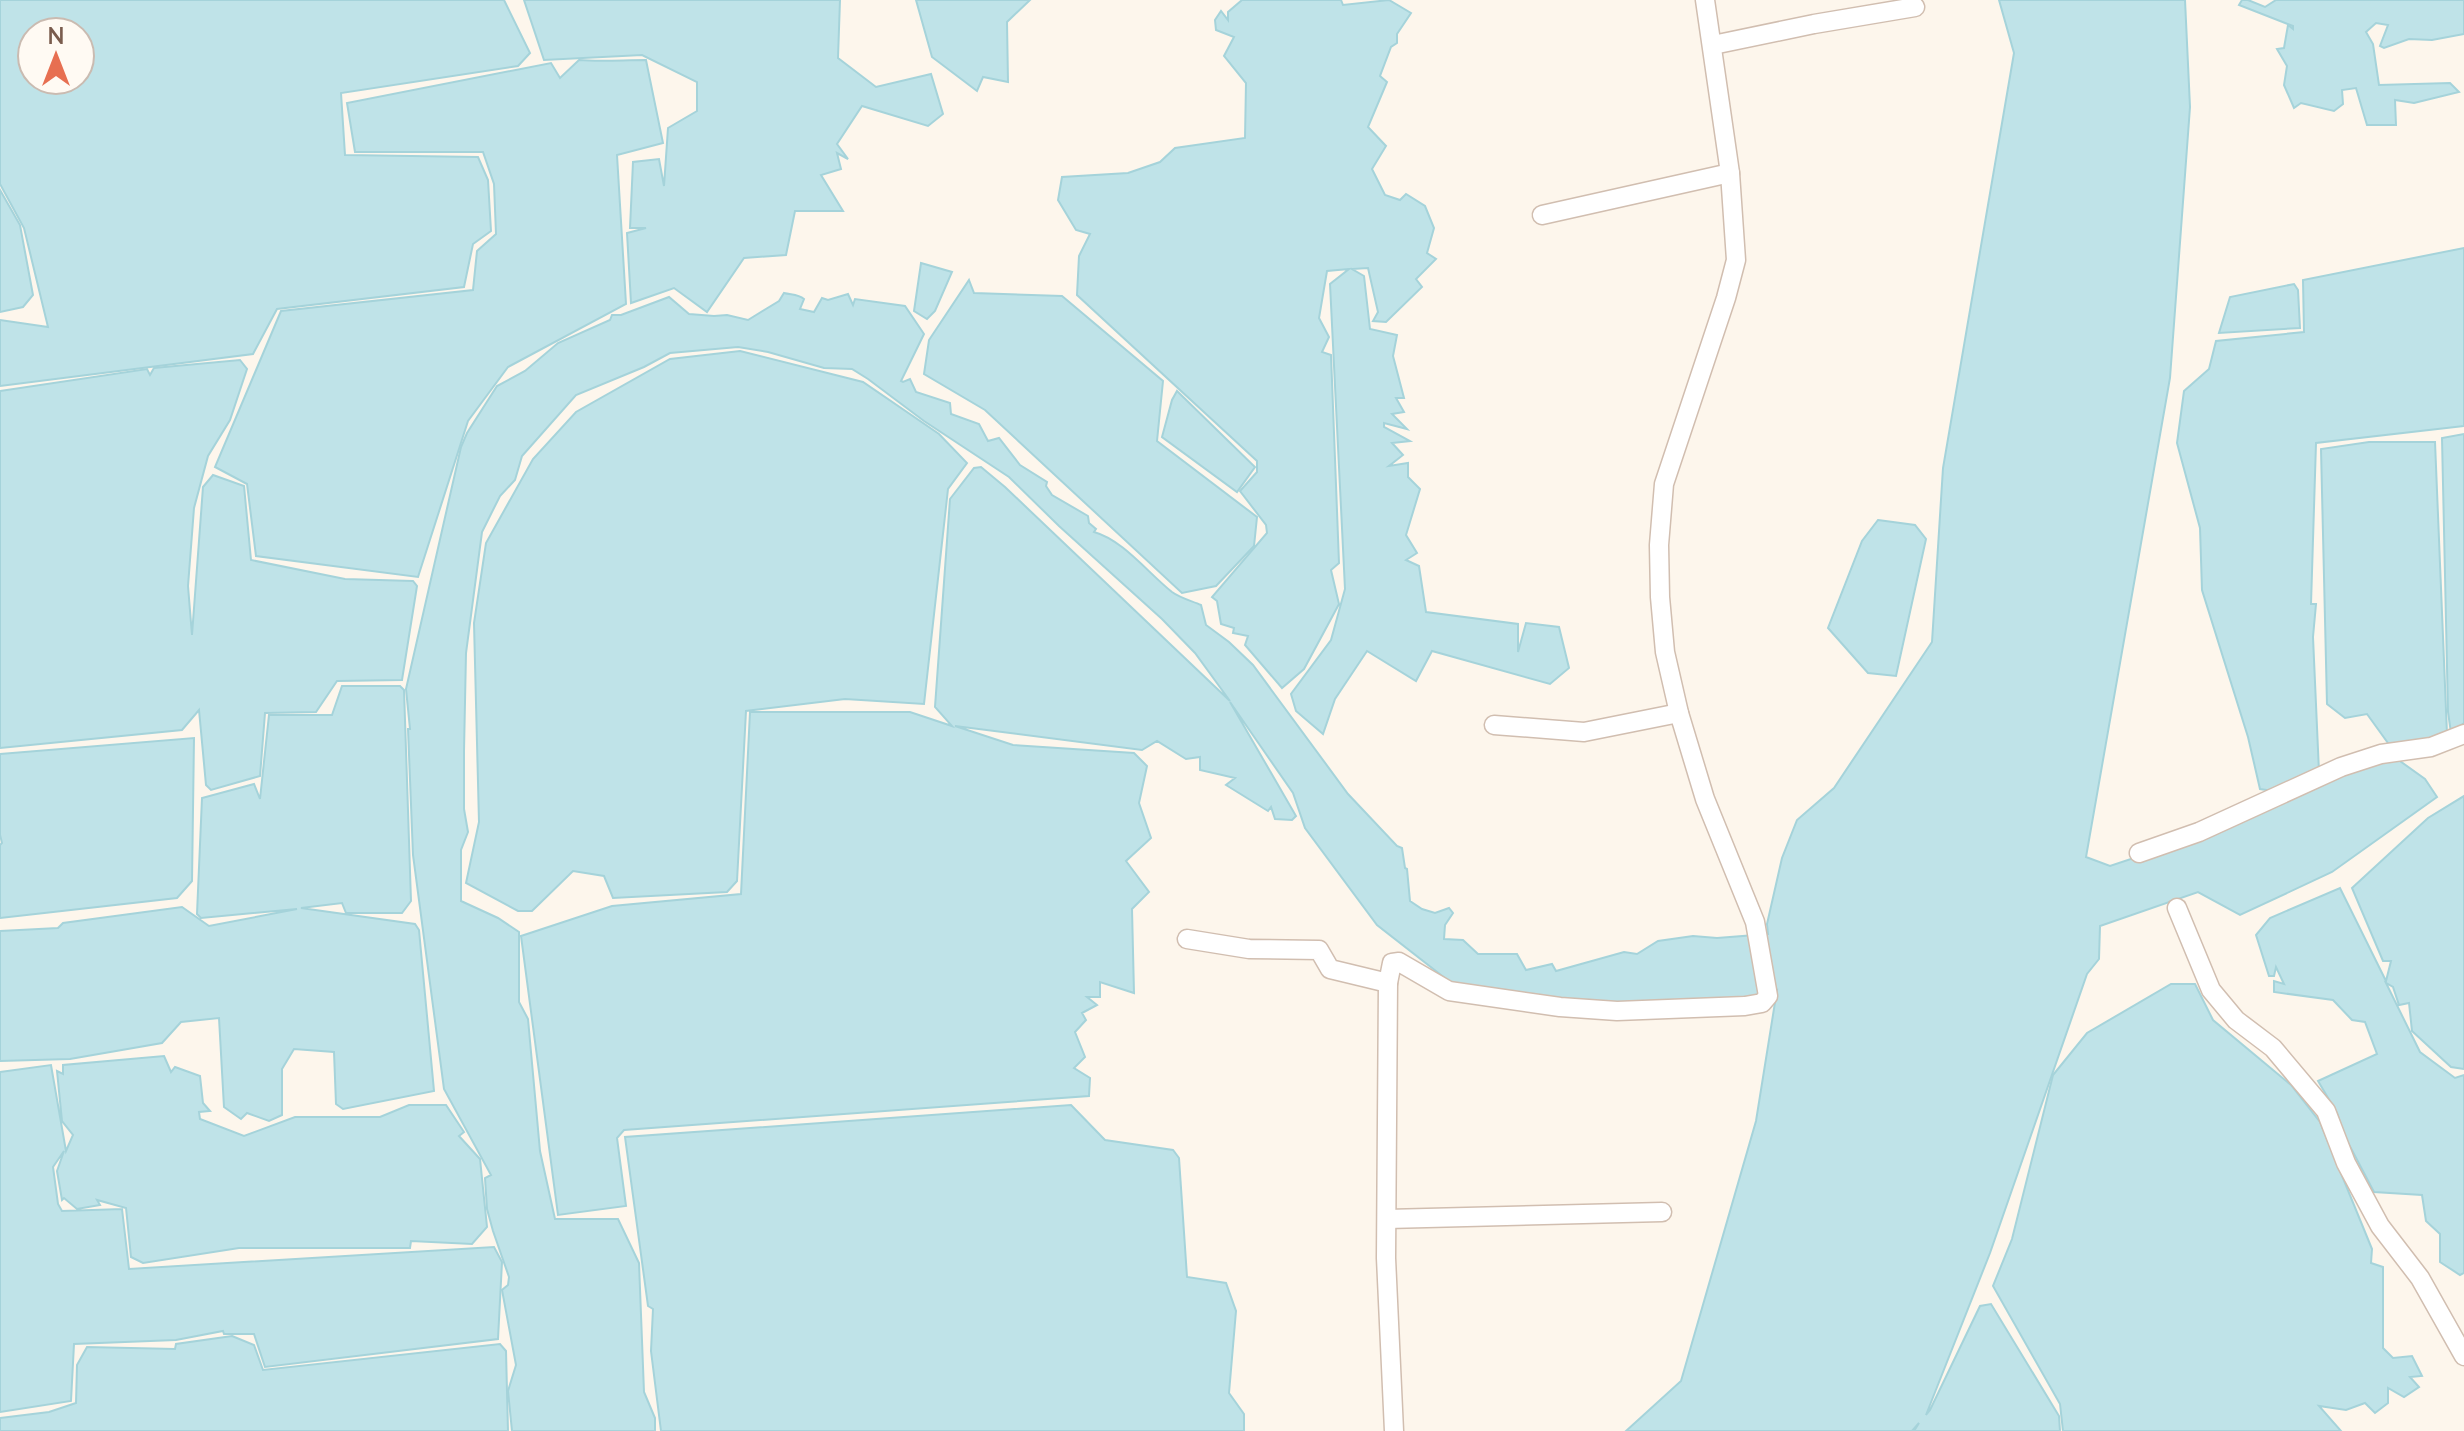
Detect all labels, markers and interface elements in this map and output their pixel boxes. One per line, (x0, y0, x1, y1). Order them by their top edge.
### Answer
north arrow (16, 16, 96, 96)
text: N (48, 22, 64, 49)

